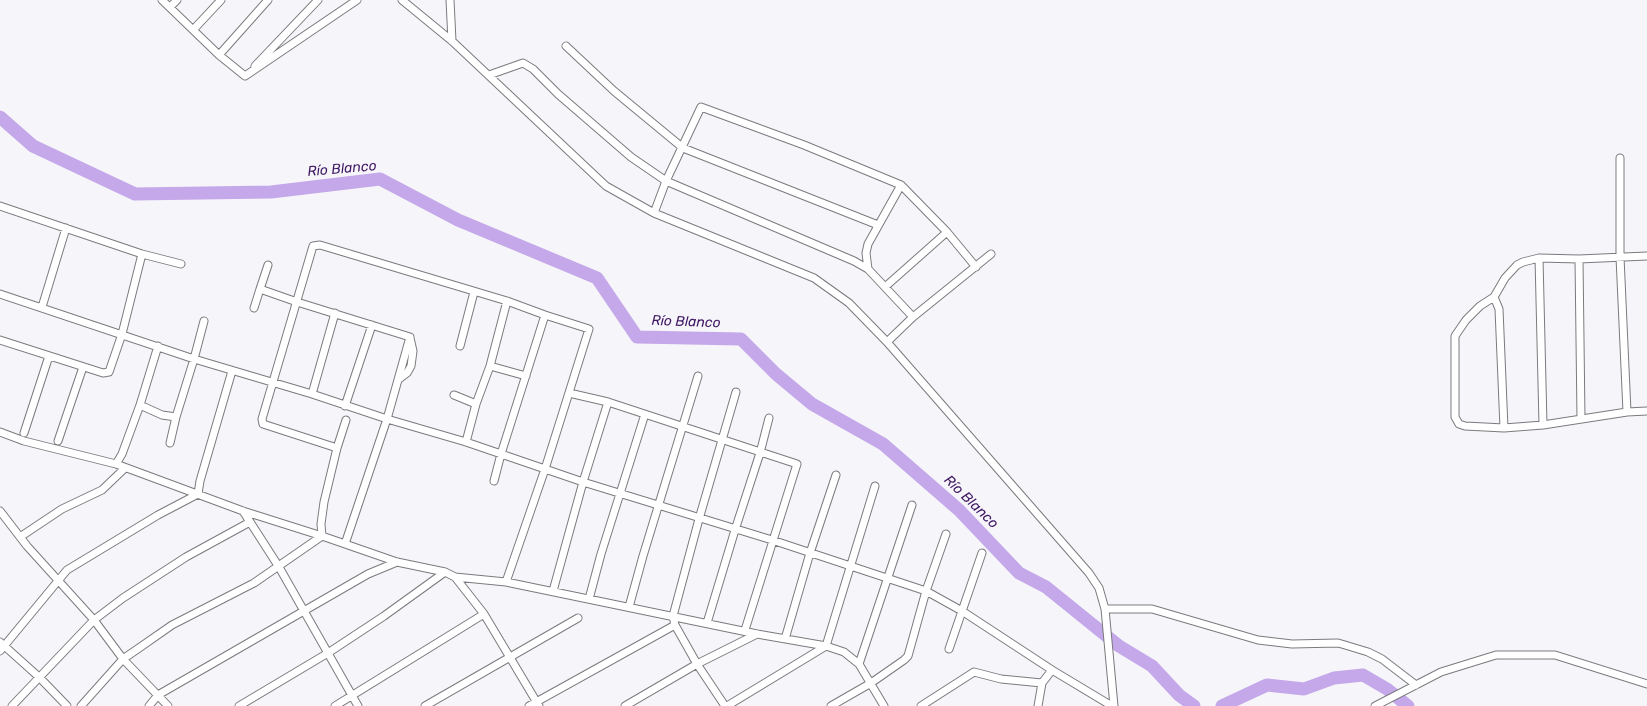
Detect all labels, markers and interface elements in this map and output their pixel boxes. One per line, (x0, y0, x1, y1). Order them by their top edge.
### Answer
water label: Río Blanco (307, 158, 377, 180)
water label: Río Blanco (651, 312, 721, 332)
water label: Río Blanco (940, 472, 1002, 532)

